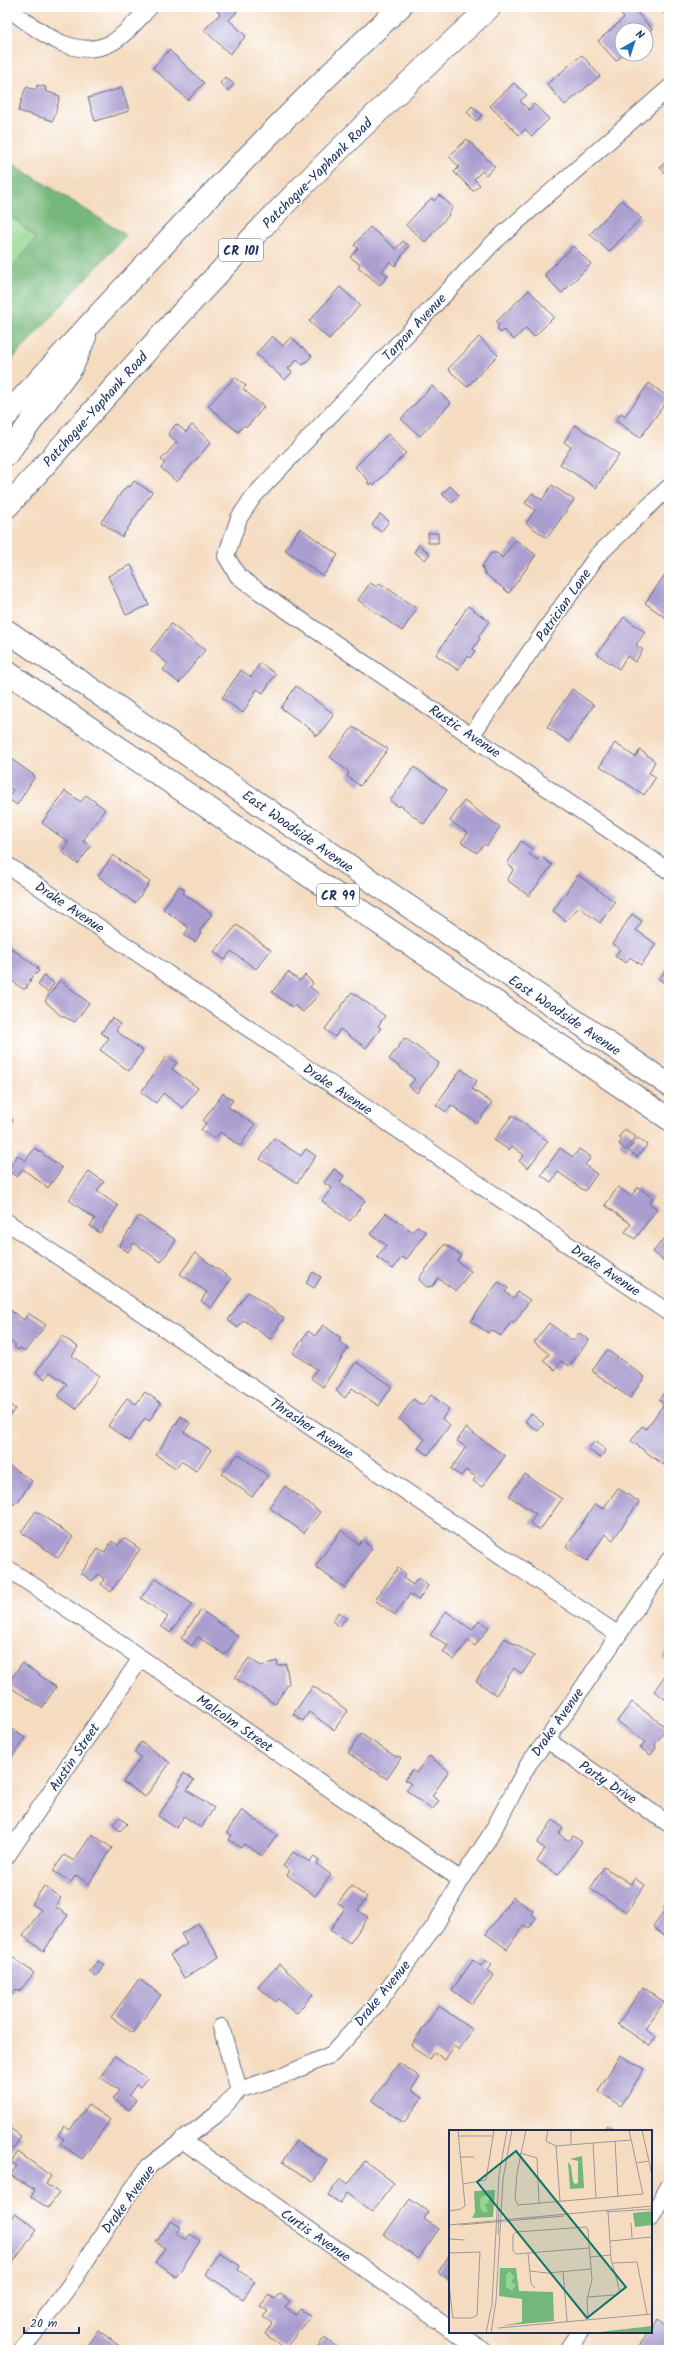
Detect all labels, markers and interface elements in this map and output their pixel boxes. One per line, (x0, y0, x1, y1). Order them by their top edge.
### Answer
north arrow (614, 22, 654, 62)
text: N (631, 26, 648, 44)
street label: Patchogue-Yaphank Road (257, 113, 379, 234)
road number: CR 101 (219, 239, 263, 261)
street label: Tarpon Avenue (377, 288, 453, 367)
street label: Patchogue-Yaphank Road (38, 346, 154, 472)
street label: Patrician Lane (531, 564, 598, 647)
street label: Rustic Avenue (424, 700, 505, 764)
street label: East Woodside Avenue (237, 785, 358, 879)
street label: Drake Avenue (30, 876, 109, 940)
road number: CR 99 (317, 884, 359, 906)
street label: East Woodside Avenue (504, 970, 626, 1062)
street label: Drake Avenue (298, 1058, 377, 1122)
street label: Drake Avenue (566, 1239, 645, 1303)
street label: Thrasher Avenue (265, 1392, 359, 1466)
street label: Drake Avenue (526, 1683, 590, 1762)
street label: Malcolm Street (192, 1689, 278, 1759)
street label: Austin Street (44, 1718, 106, 1796)
street label: Party Drive (574, 1755, 641, 1811)
street label: Drake Avenue (349, 1955, 417, 2032)
inset map (449, 2130, 652, 2333)
street label: Drake Avenue (96, 2160, 162, 2238)
street label: Curtis Avenue (276, 2203, 356, 2269)
scale bar (24, 2309, 79, 2335)
text: 20 m (30, 2314, 58, 2333)

